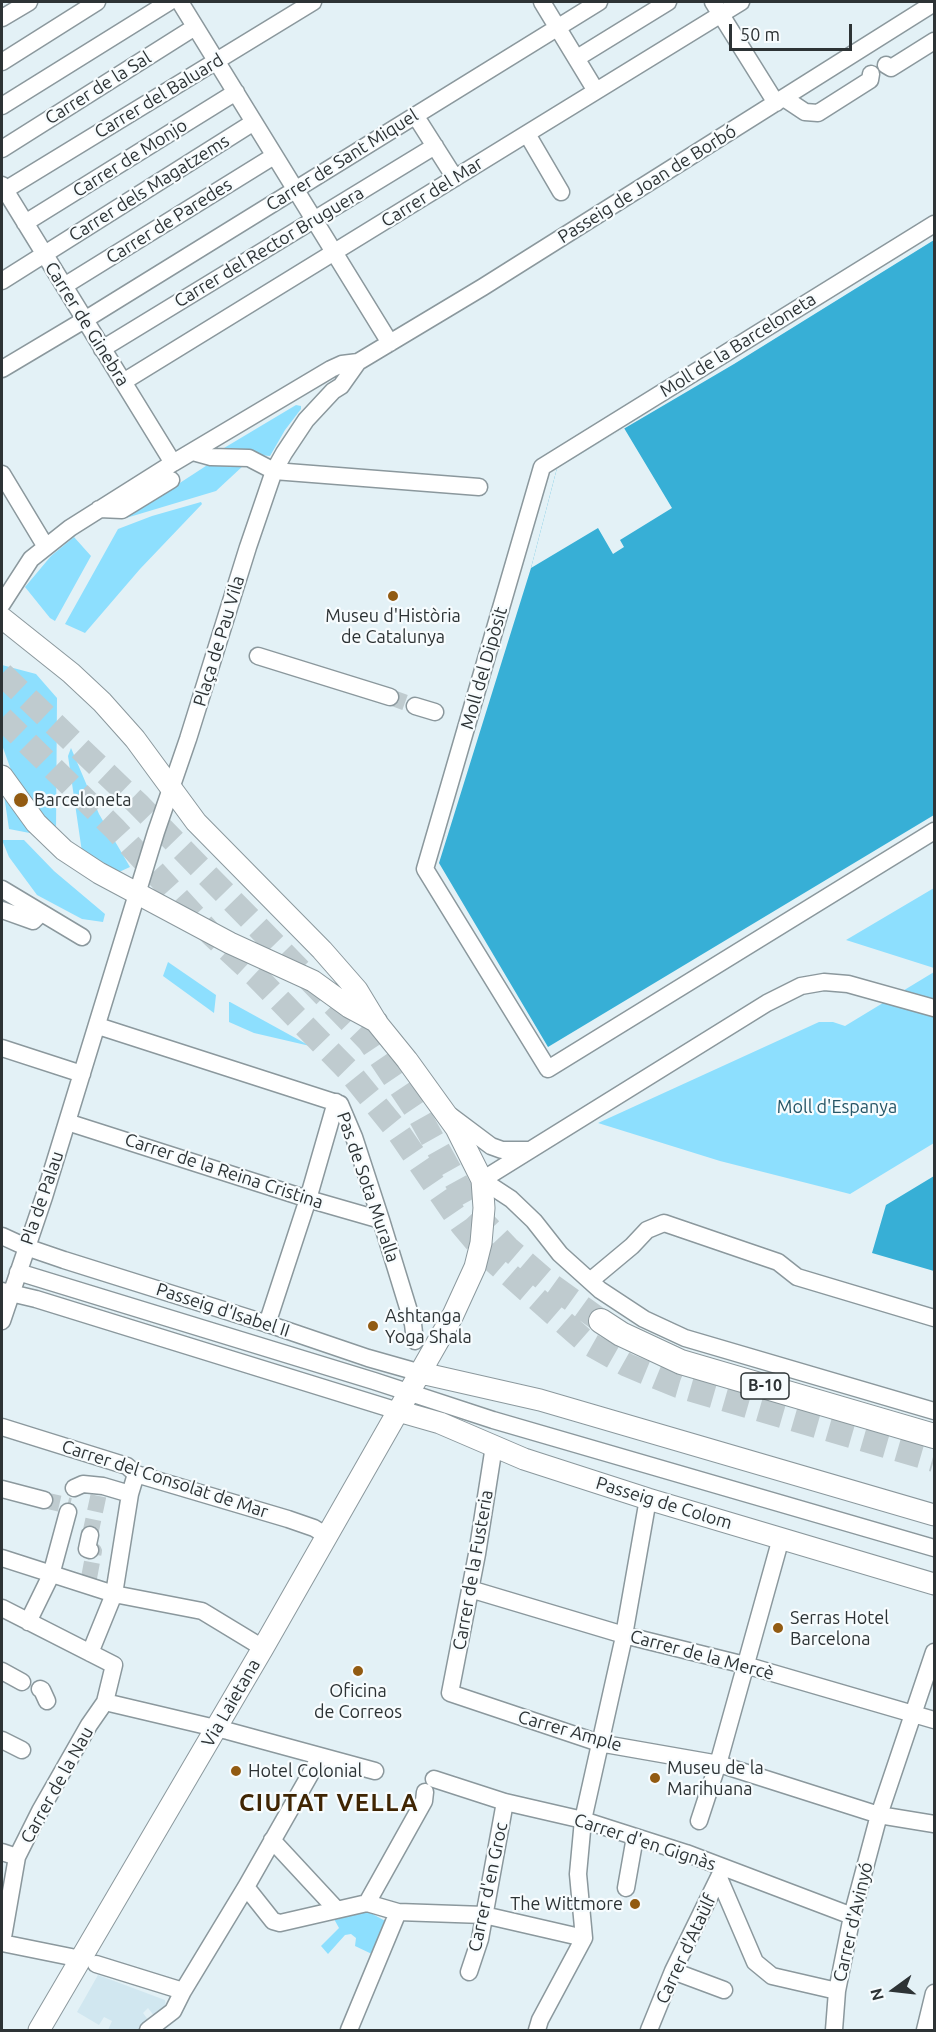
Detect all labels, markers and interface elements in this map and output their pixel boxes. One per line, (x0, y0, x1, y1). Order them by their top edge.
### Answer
scale bar (732, 12, 855, 50)
text: 50 m (740, 24, 780, 44)
street label: Carrer de la Sal (41, 47, 155, 129)
street label: Carrer del Baluard (91, 49, 227, 143)
street label: Carrer de Sant Miquel (262, 104, 422, 216)
street label: Carrer de Monjo (69, 114, 191, 202)
street label: Passeig de Joan de Borbó (554, 120, 740, 248)
street label: Carrer dels Magatzems (65, 130, 233, 246)
street label: Carrer del Mar (377, 152, 487, 232)
street label: Carrer de Paredes (102, 174, 236, 268)
street label: Carrer del Rector Bruguera (170, 182, 368, 312)
street label: Carrer de Ginebra (40, 258, 134, 390)
street label: Moll de la Barceloneta (656, 288, 820, 402)
street label: Plaça de Pau Vila (189, 573, 249, 709)
marker: Museu d'Història de Catalunya (386, 589, 400, 603)
street label: Moll del Dipòsit (456, 604, 512, 732)
place label: Museu d'Història de Catalunya (325, 605, 461, 648)
place label: Barceloneta (34, 789, 131, 811)
marker: Barceloneta (12, 791, 30, 809)
park label: Moll d'Espanya (777, 1096, 897, 1118)
street label: Pas de Sota Muralla (332, 1109, 404, 1265)
street label: Carrer de la Reina Cristina (122, 1129, 326, 1213)
street label: Pla de Palau (16, 1148, 68, 1248)
street label: Passeig d'Isabel II (153, 1278, 293, 1342)
place label: Ashtanga Yoga Shala (385, 1305, 472, 1348)
marker: Ashtanga Yoga Shala (366, 1319, 380, 1333)
road number: B-10 (741, 1373, 789, 1399)
street label: Carrer del Consolat de Mar (59, 1435, 271, 1523)
street label: Passeig de Colom (593, 1472, 735, 1534)
street label: Carrer de la Fusteria (448, 1488, 498, 1652)
place label: Serras Hotel Barcelona (790, 1607, 889, 1650)
marker: Serras Hotel Barcelona (771, 1621, 785, 1635)
street label: Carrer de la Mercè (628, 1625, 776, 1685)
street label: Via Laietana (197, 1655, 265, 1751)
marker: Oficina de Correos (351, 1664, 365, 1678)
place label: Oficina de Correos (314, 1680, 402, 1722)
street label: Carrer Ample (515, 1706, 625, 1756)
street label: Carrer de la Nau (16, 1723, 98, 1847)
place label: Museu de la Marihuana (667, 1757, 764, 1800)
place label: Hotel Colonial (248, 1760, 362, 1782)
marker: Hotel Colonial (229, 1764, 243, 1778)
marker: Museu de la Marihuana (648, 1771, 662, 1785)
district label: CIUTAT VELLA (239, 1789, 419, 1817)
street label: Carrer d'en Gignàs (571, 1809, 719, 1875)
street label: Carrer d'en Groc (464, 1820, 512, 1954)
street label: Carrer d'Avinyó (829, 1860, 877, 1984)
street label: Carrer d'Ataülf (651, 1891, 721, 2007)
place label: The Wittmore (510, 1893, 623, 1915)
marker: The Wittmore (628, 1897, 642, 1911)
north arrow (864, 1960, 924, 2020)
text: N (866, 1987, 887, 2003)

